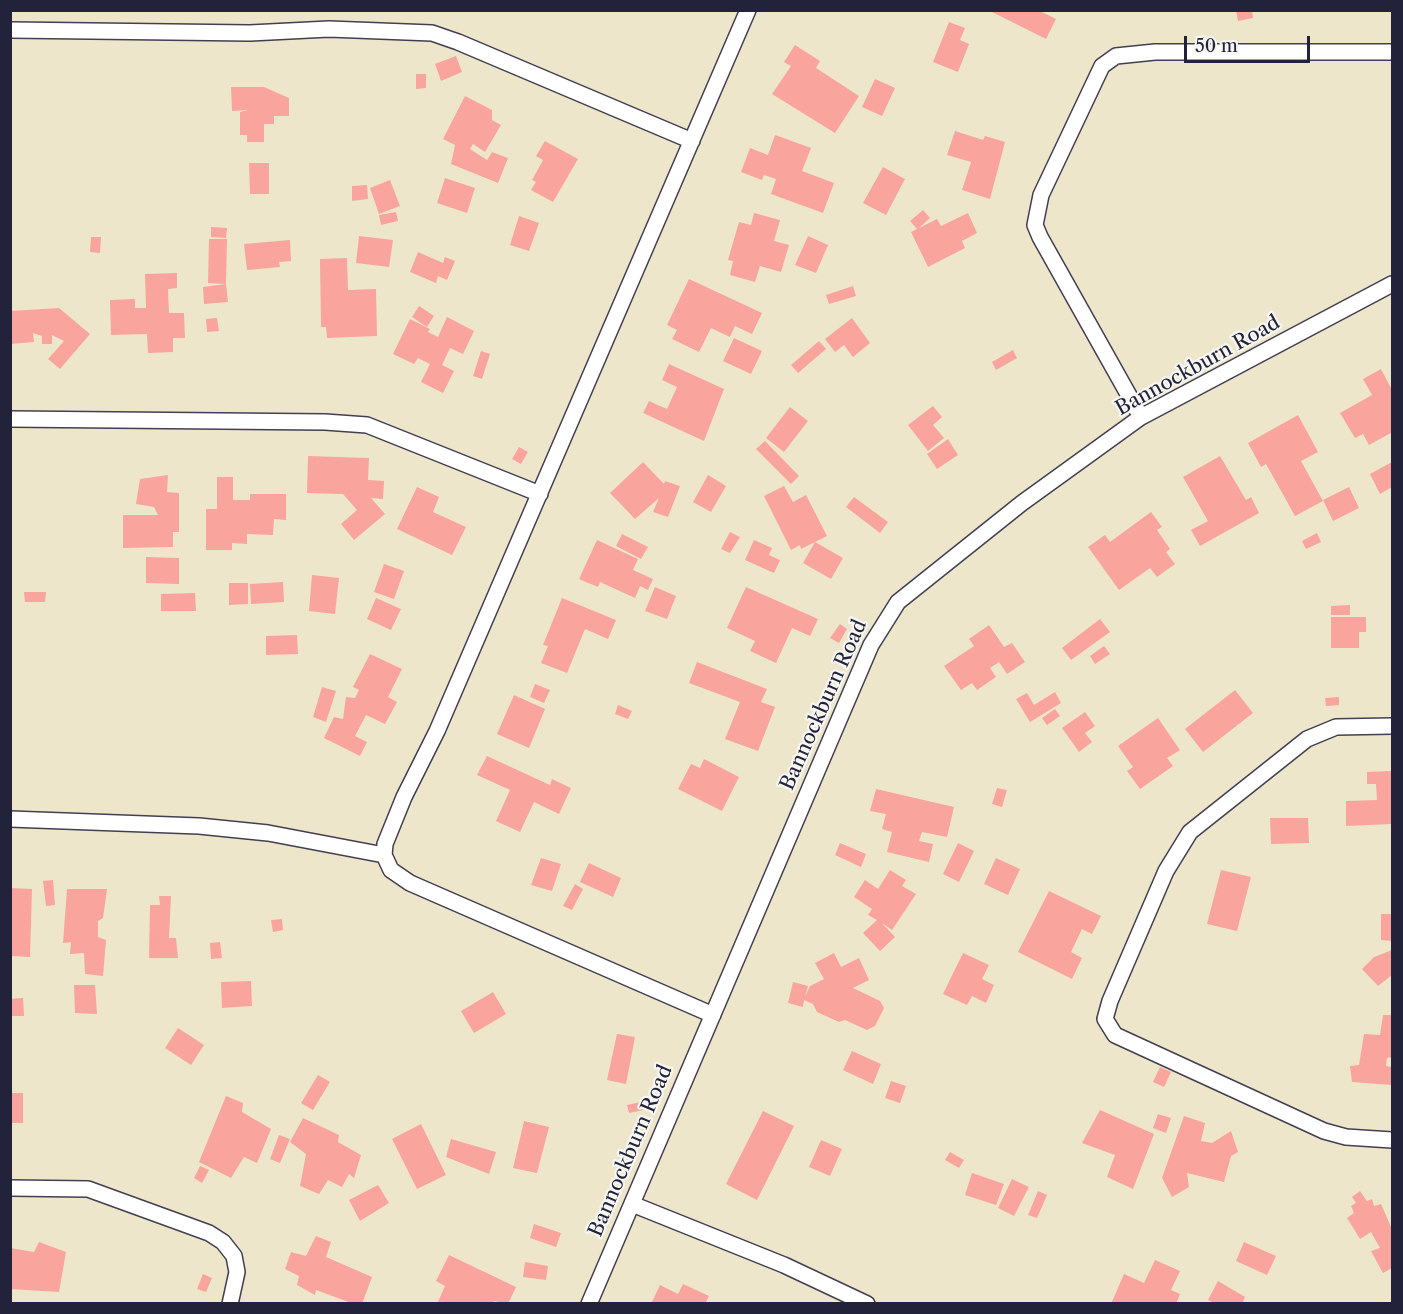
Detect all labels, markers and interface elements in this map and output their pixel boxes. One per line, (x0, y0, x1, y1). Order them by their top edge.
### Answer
scale bar (1187, 24, 1313, 62)
text: 50 m (1195, 35, 1238, 57)
street label: Bannockburn Road (1112, 311, 1284, 421)
street label: Bannockburn Road (776, 616, 872, 794)
street label: Bannockburn Road (584, 1062, 678, 1240)

